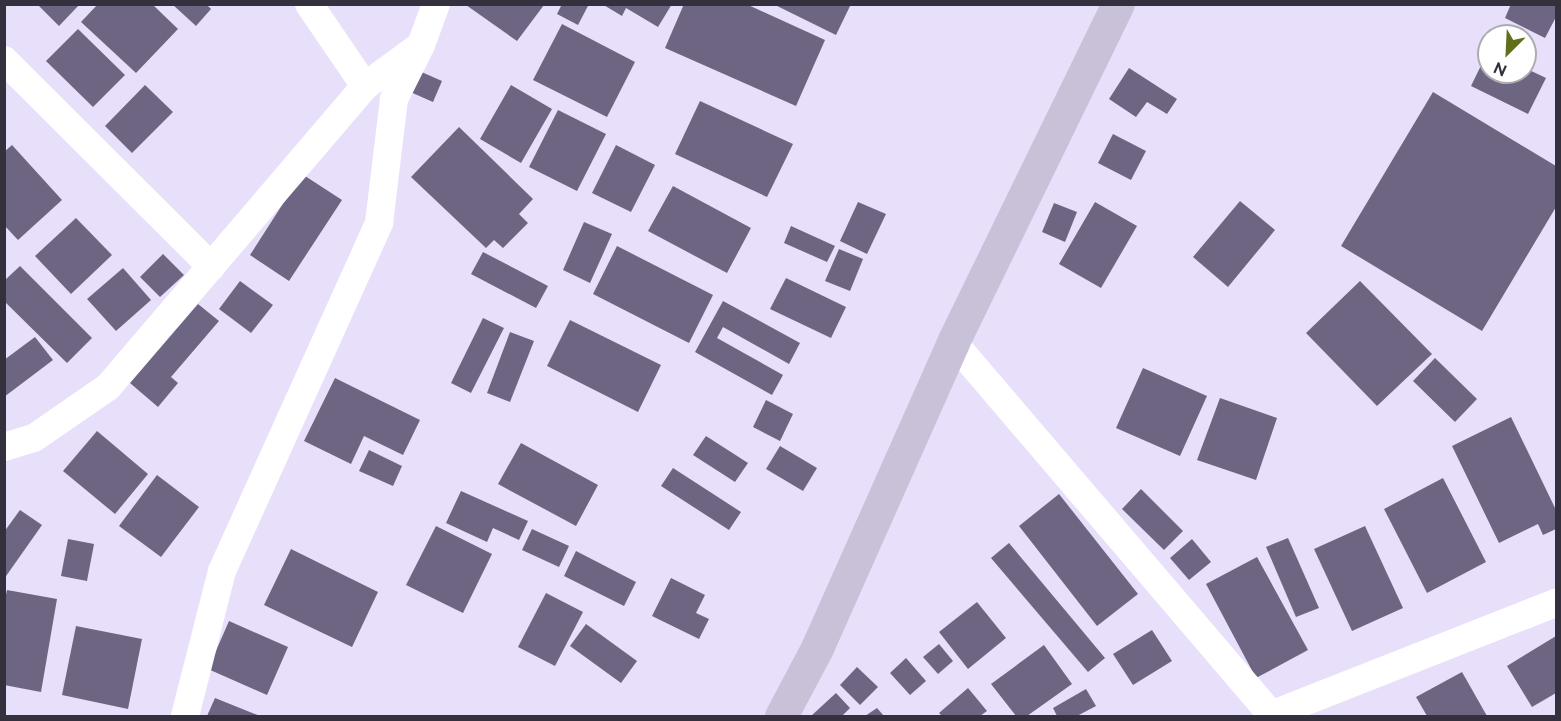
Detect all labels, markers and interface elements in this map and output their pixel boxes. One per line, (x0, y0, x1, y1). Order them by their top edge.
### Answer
north arrow (1477, 24, 1537, 84)
text: N (1491, 58, 1510, 80)

